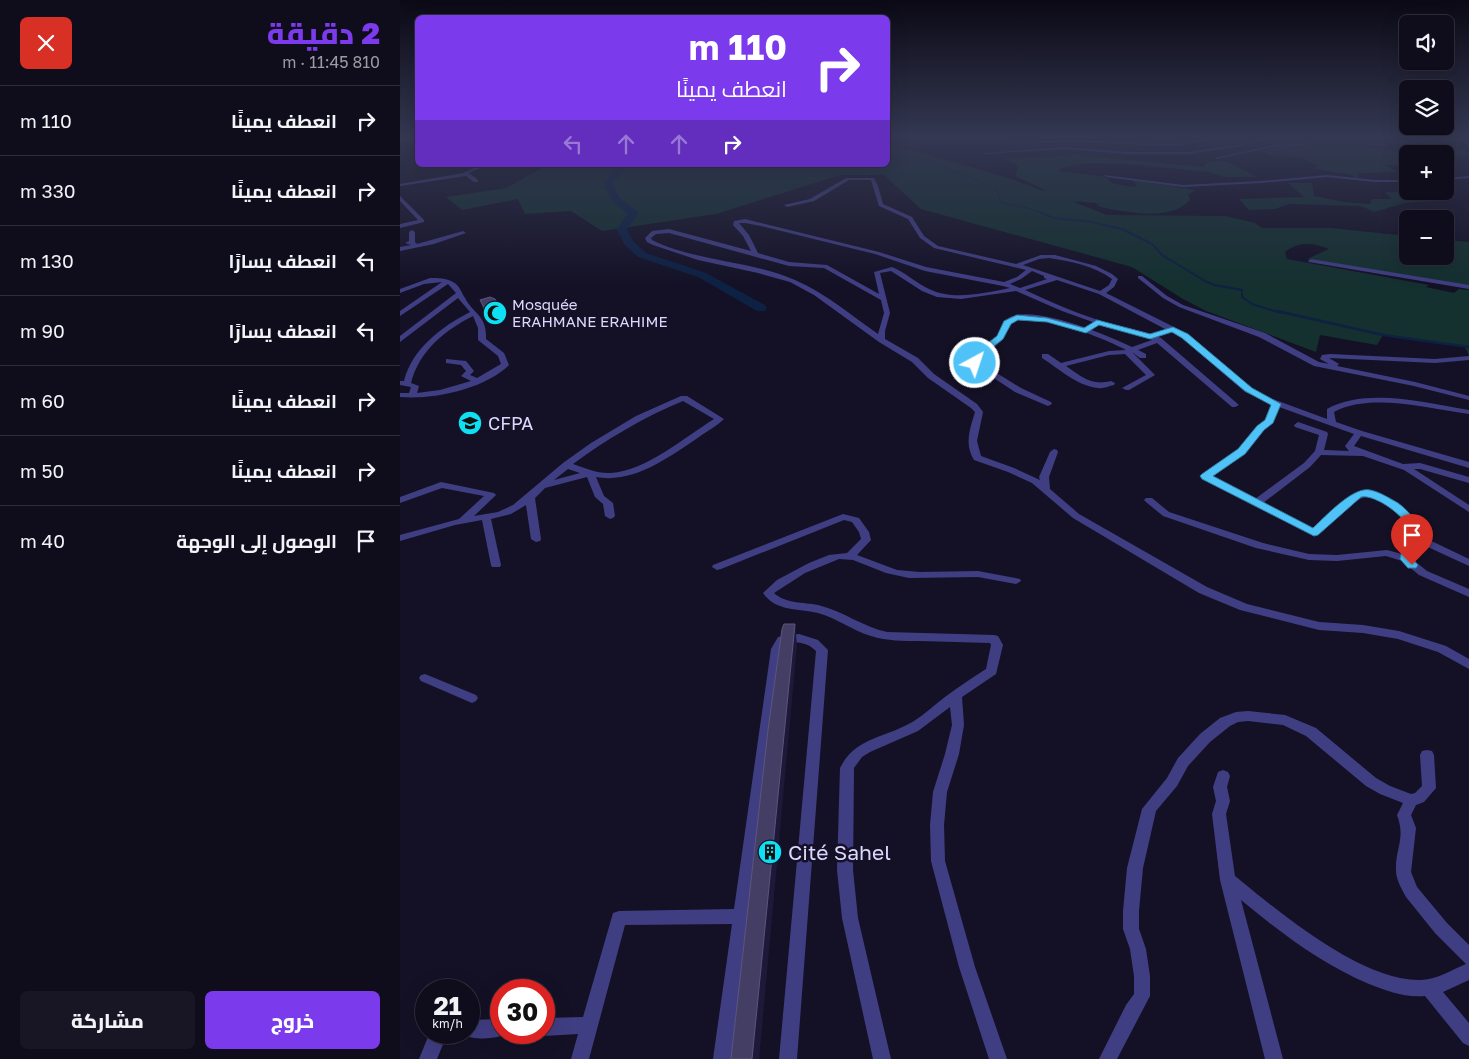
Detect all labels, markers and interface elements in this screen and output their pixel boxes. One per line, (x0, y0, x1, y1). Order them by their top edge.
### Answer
text: 2 دقيقة (267, 15, 380, 51)
map controls (1399, 15, 1454, 265)
button: sound (1399, 15, 1454, 70)
button: close (20, 17, 72, 69)
text: 110 m (689, 26, 787, 68)
icon: right (805, 35, 870, 100)
text: 810 m · 11:45 (282, 52, 380, 72)
text: انعطف يمينًا (676, 75, 787, 102)
button: layers (1399, 80, 1454, 135)
icon: right (352, 107, 380, 135)
text: 110 m (20, 109, 72, 132)
text: انعطف يمينًا (231, 109, 337, 132)
icon: left (559, 130, 587, 158)
icon: ahead (612, 130, 640, 158)
icon: ahead (665, 130, 693, 158)
icon: right (718, 130, 746, 158)
button: + (1399, 145, 1454, 200)
icon: right (352, 177, 380, 205)
text: 330 m (20, 179, 76, 202)
text: انعطف يمينًا (231, 179, 337, 202)
button: − (1399, 210, 1454, 265)
icon: left (352, 247, 380, 275)
text: 130 m (20, 249, 74, 272)
text: انعطف يسارًا (229, 249, 337, 272)
place label: Mosquée ERAHMANE ERAHIME (512, 295, 668, 330)
mosque icon: Mosquée ERAHMANE ERAHIME (482, 300, 508, 326)
icon: left (352, 317, 380, 345)
text: 90 m (20, 319, 65, 342)
text: انعطف يسارًا (229, 319, 337, 342)
position arrow (948, 336, 1000, 388)
icon: right (352, 387, 380, 415)
text: 60 m (20, 389, 65, 412)
text: انعطف يمينًا (231, 389, 337, 412)
school or university icon: CFPA (457, 410, 483, 436)
place label: CFPA (488, 412, 533, 434)
icon: right (352, 457, 380, 485)
text: 50 m (20, 459, 64, 482)
text: انعطف يمينًا (231, 459, 337, 482)
pin (1391, 514, 1433, 565)
icon: arrive (1398, 521, 1426, 549)
icon: arrive (352, 527, 380, 555)
text: 40 m (20, 529, 65, 552)
text: الوصول إلى الوجهة (176, 529, 337, 552)
building icon: Cité Sahel (757, 839, 783, 865)
place label: Cité Sahel (788, 839, 891, 865)
speed limit sign: 30 (490, 979, 555, 1044)
text: 21 (433, 990, 462, 1021)
button: مشاركة (20, 991, 195, 1049)
button: خروج (205, 991, 380, 1049)
text: km/h (432, 1016, 463, 1031)

